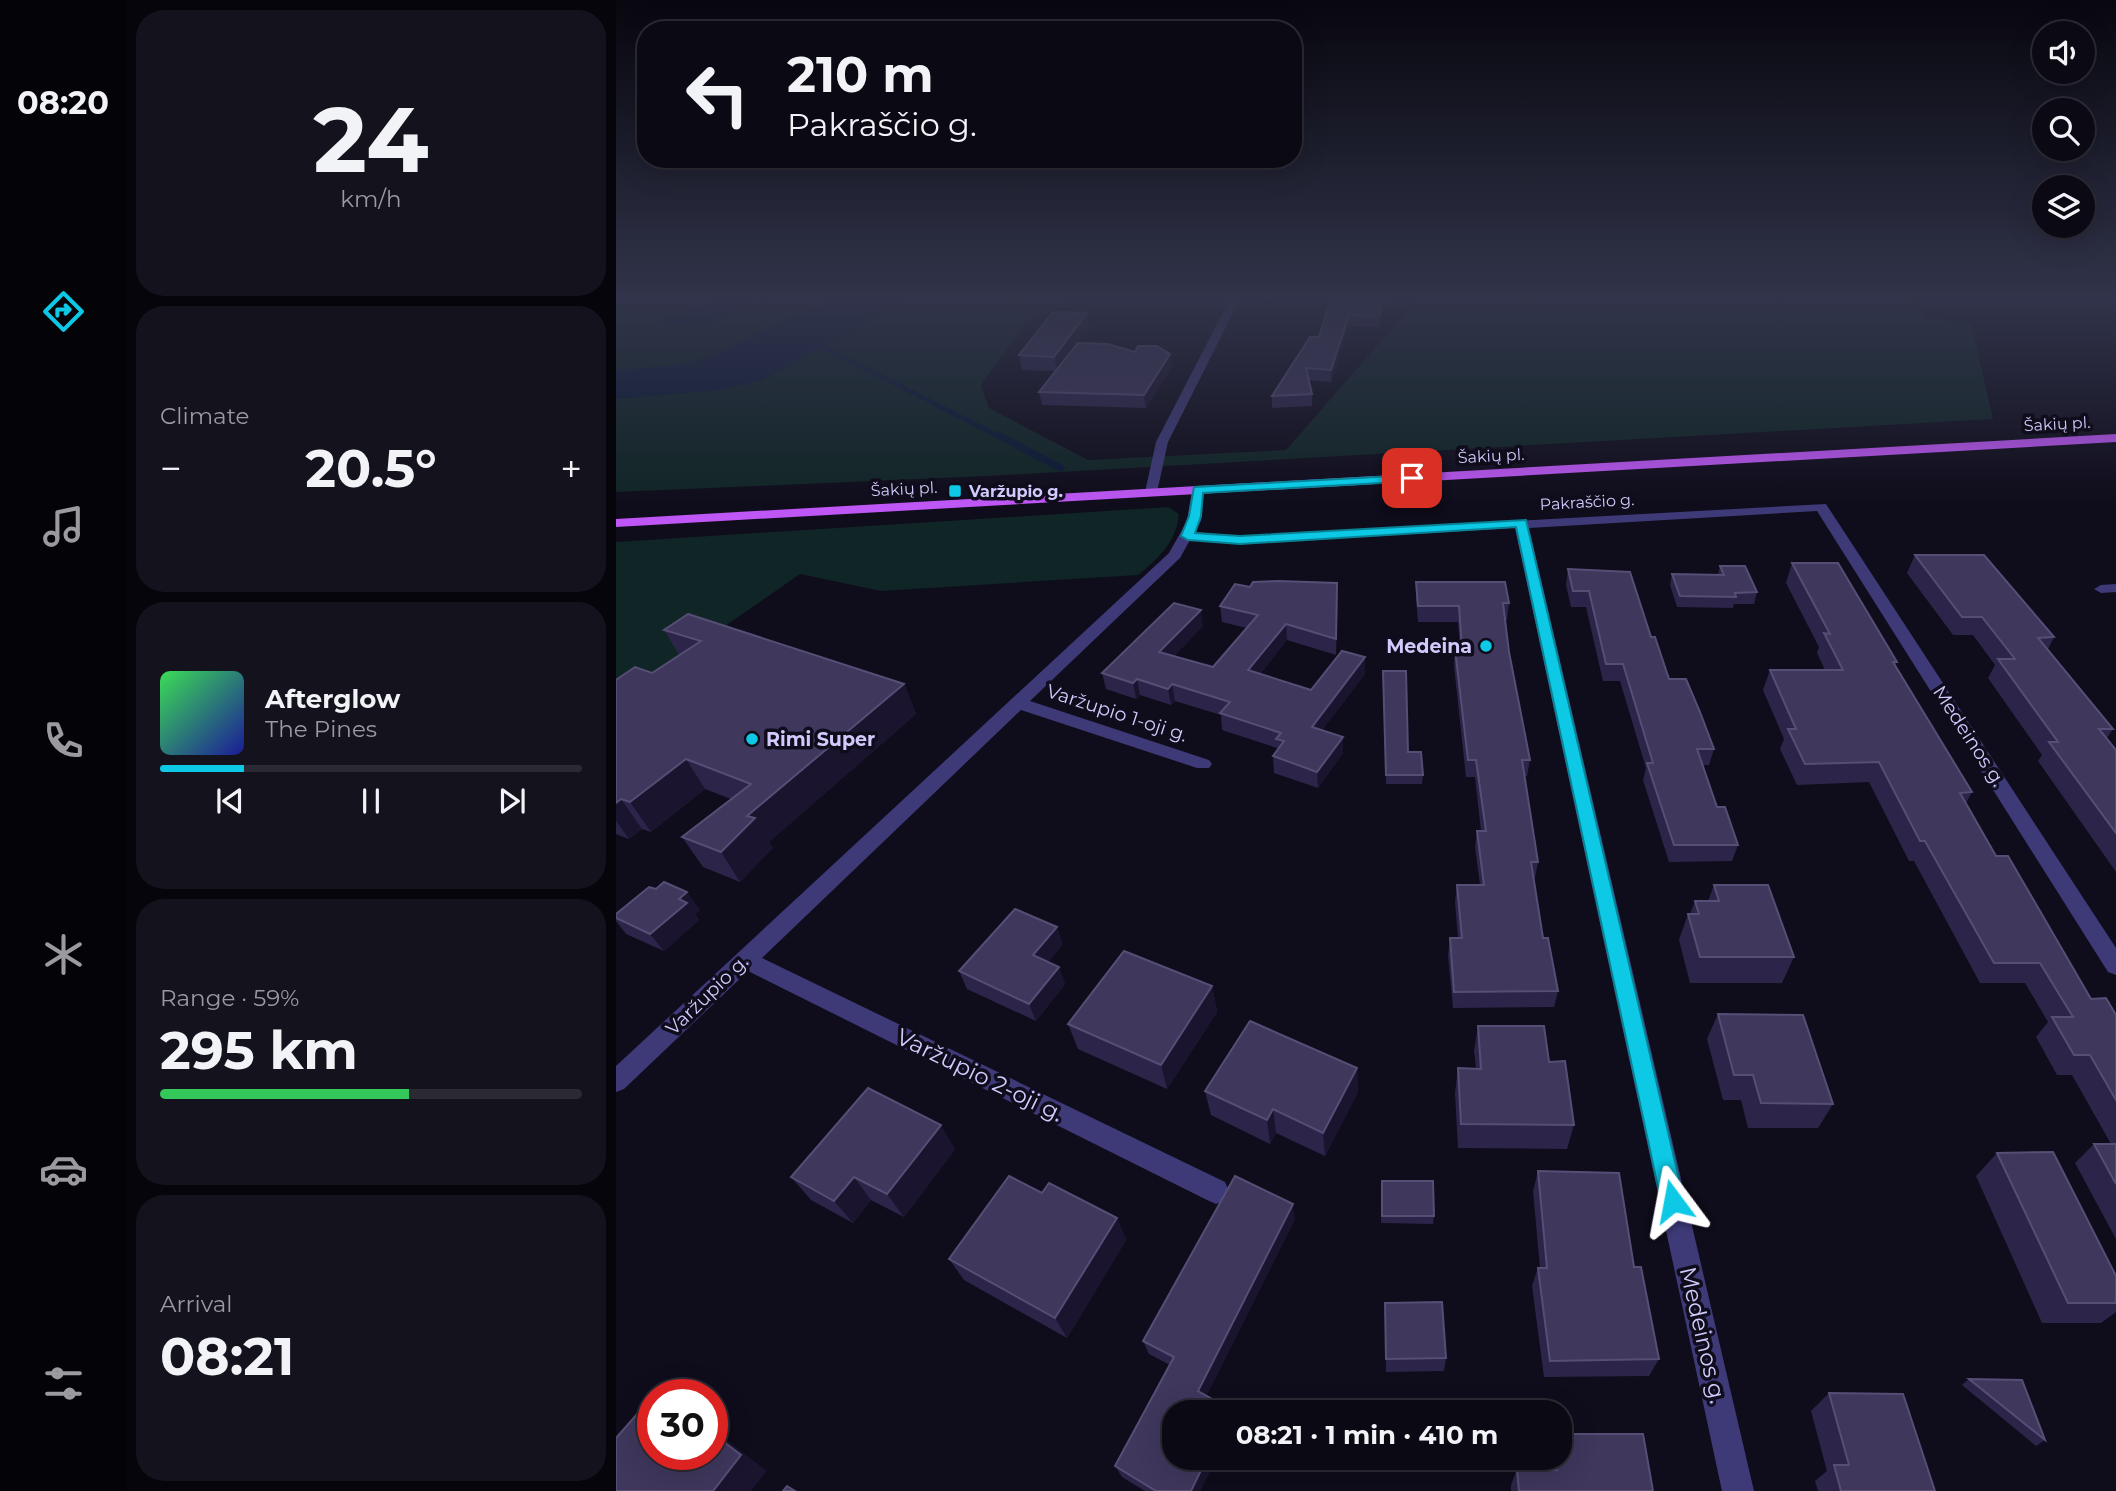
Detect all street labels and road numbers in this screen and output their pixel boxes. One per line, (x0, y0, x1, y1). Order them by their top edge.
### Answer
street label: Šakių pl. (2023, 413, 2091, 435)
street label: Šakių pl. (1457, 445, 1525, 467)
street label: Šakių pl. (870, 478, 938, 500)
street label: Pakraščio g. (1539, 490, 1635, 514)
street label: Varžupio 1-oji g. (1044, 679, 1190, 747)
street label: Medeinos g. (1928, 681, 2010, 791)
street label: Varžupio g. (661, 950, 753, 1040)
street label: Varžupio 2-oji g. (892, 1022, 1068, 1128)
street label: Medeinos g. (1674, 1264, 1732, 1406)

